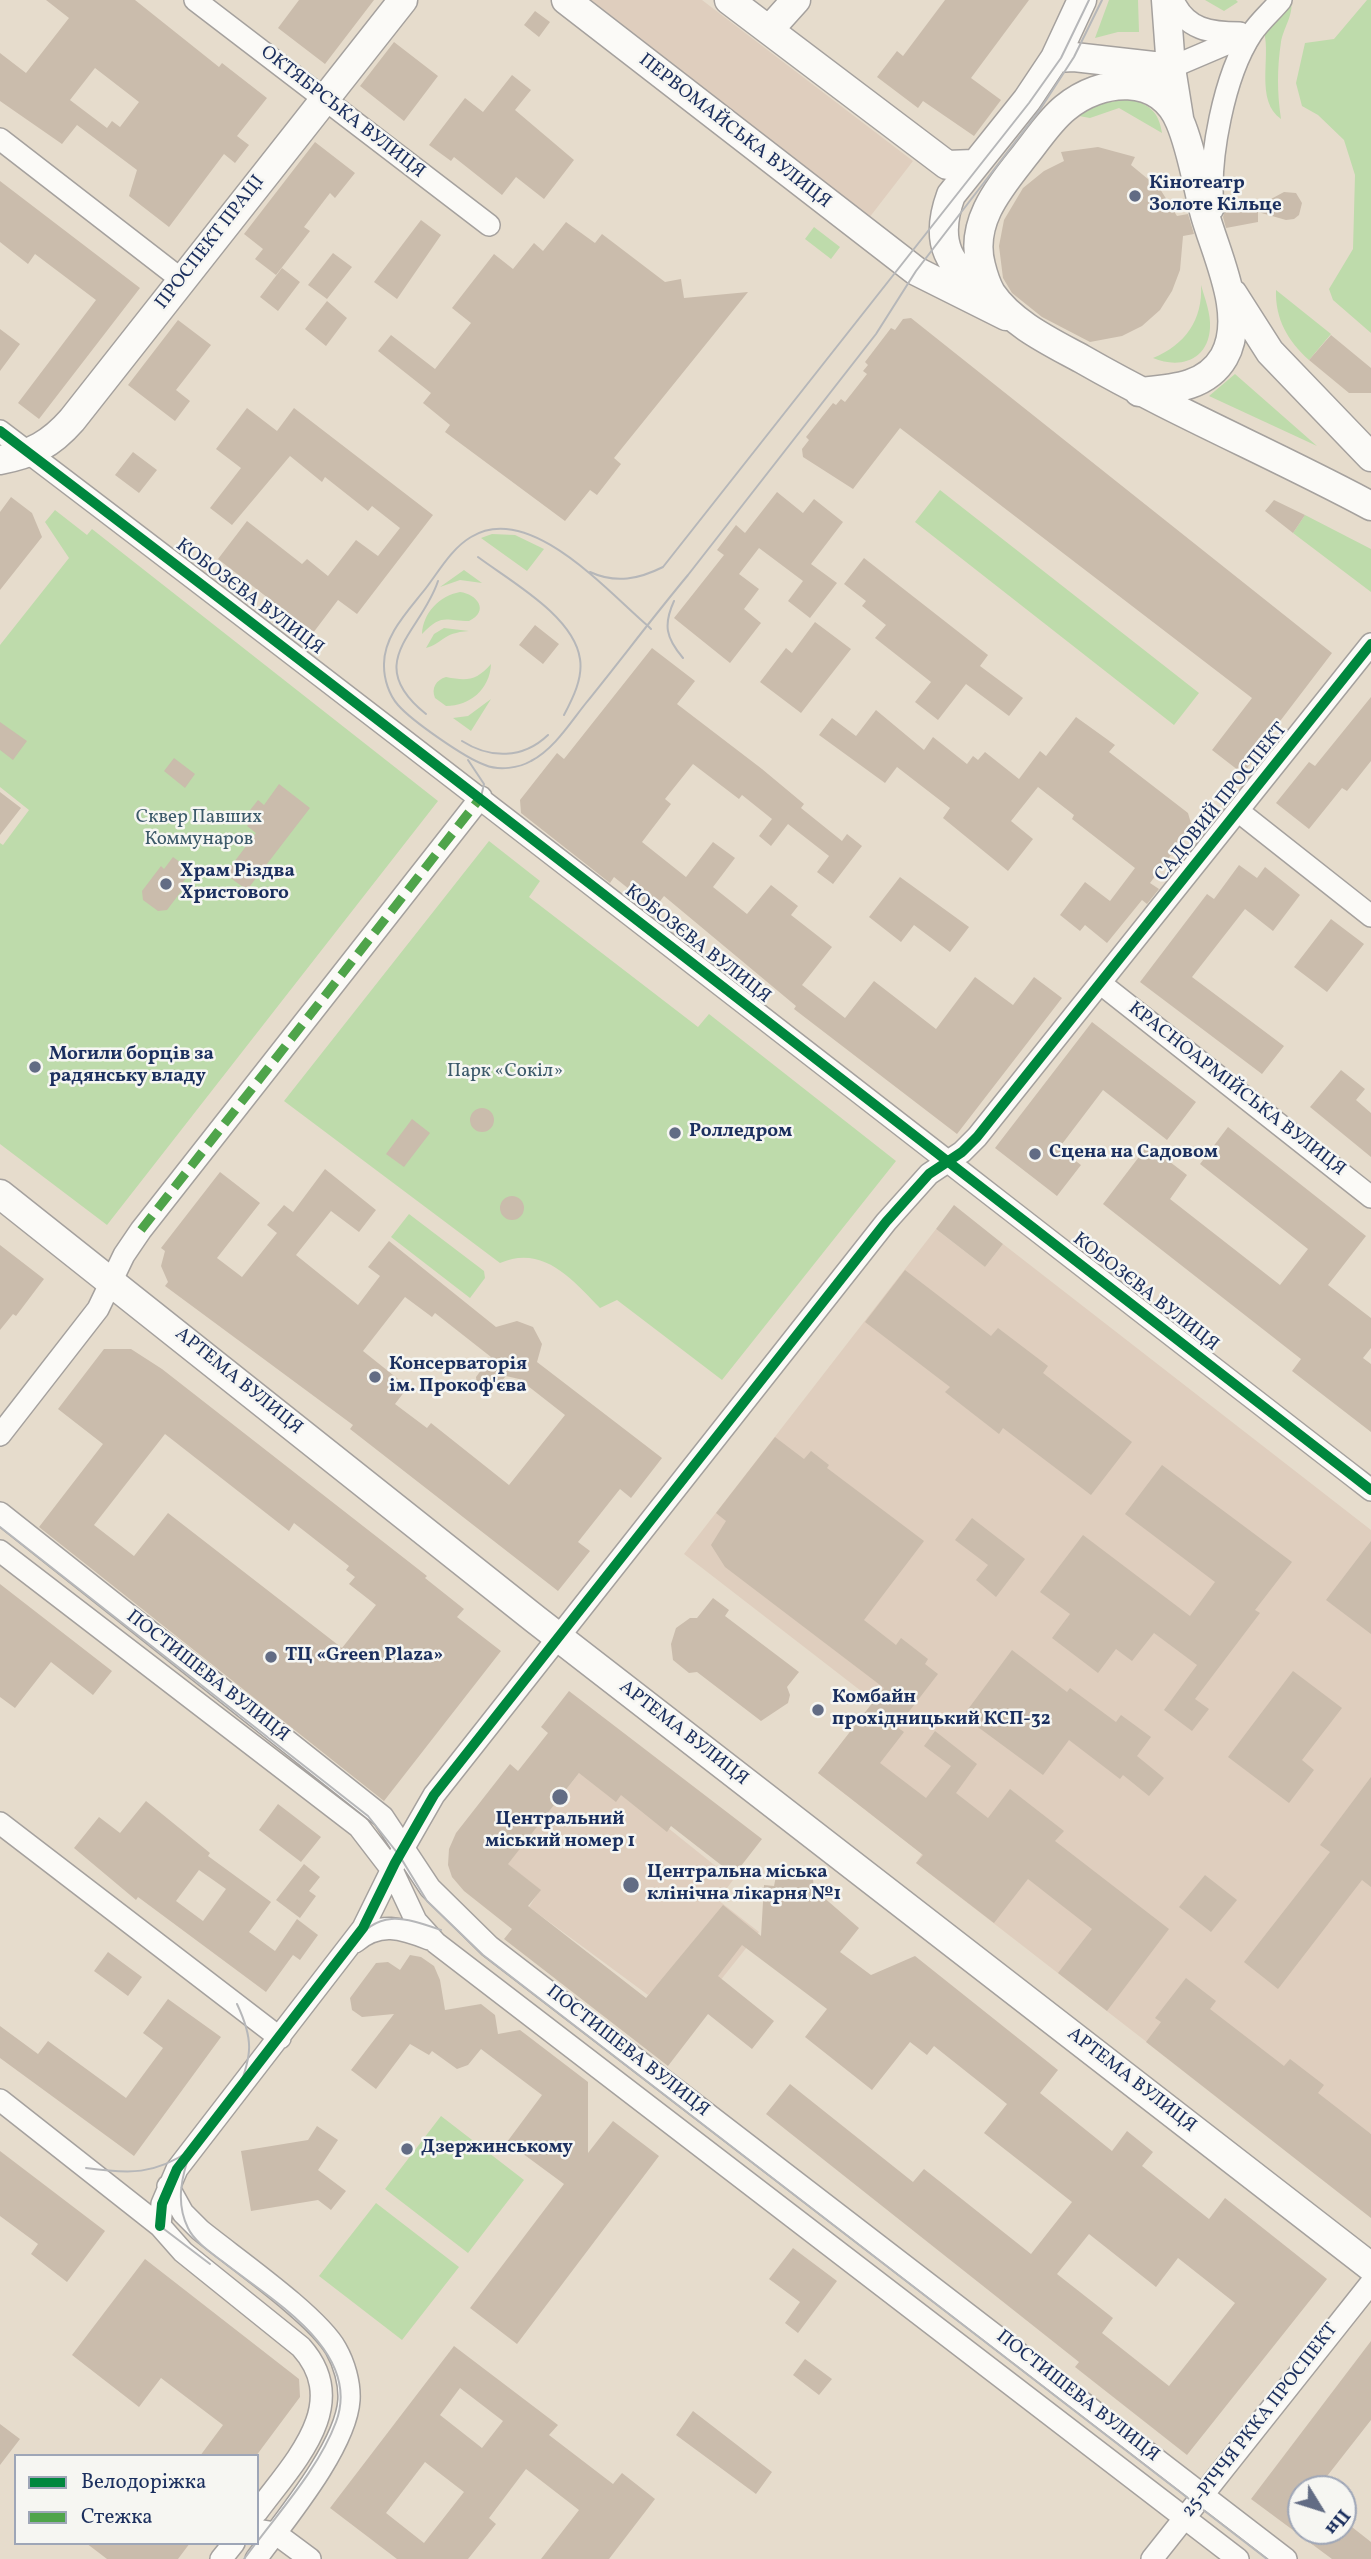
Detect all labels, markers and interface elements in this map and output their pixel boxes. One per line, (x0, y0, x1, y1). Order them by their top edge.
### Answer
street label: ОКТЯБРСЬКА ВУЛИЦЯ (255, 42, 429, 184)
street label: ПЕРВОМАЙСЬКА ВУЛИЦЯ (633, 50, 835, 214)
street label: ПРОСПЕКТ ПРАЦІ (152, 171, 270, 315)
place label: Кінотеатр Золоте Кільце (1149, 174, 1282, 218)
marker: Кінотеатр Золоте Кільце (1127, 188, 1143, 204)
street label: КОБОЗЄВА ВУЛИЦЯ (171, 535, 327, 661)
street label: САДОВИЙ ПРОСПЕКТ (1151, 719, 1293, 887)
park label: Сквер Павших Коммунаров (136, 808, 262, 852)
place label: Храм Різдва Христового (180, 862, 295, 906)
marker: Храм Різдва Христового (158, 876, 174, 892)
street label: КОБОЗЄВА ВУЛИЦЯ (619, 881, 775, 1009)
street label: КРАСНОАРМІЙСЬКА ВУЛИЦЯ (1123, 998, 1349, 1182)
place label: Могили борців за радянську владу (49, 1045, 214, 1089)
marker: Могили борців за радянську владу (27, 1059, 43, 1075)
park label: Парк «Сокіл» (447, 1062, 563, 1084)
place label: Ролледром (689, 1122, 792, 1144)
marker: Ролледром (667, 1125, 683, 1141)
place label: Сцена на Садовом (1049, 1143, 1218, 1165)
marker: Сцена на Садовом (1027, 1146, 1043, 1162)
street label: КОБОЗЄВА ВУЛИЦЯ (1067, 1229, 1223, 1357)
street label: АРТЕМА ВУЛИЦЯ (170, 1324, 306, 1440)
place label: Консерваторія ім. Прокоф'єва (389, 1355, 527, 1399)
marker: Консерваторія ім. Прокоф'єва (367, 1369, 383, 1385)
street label: ПОСТИШЕВА ВУЛИЦЯ (121, 1606, 293, 1748)
place label: ТЦ «Green Plaza» (285, 1646, 443, 1668)
marker: ТЦ «Green Plaza» (263, 1649, 279, 1665)
street label: АРТЕМА ВУЛИЦЯ (614, 1676, 752, 1792)
place label: Комбайн прохідницький КСП-32 (832, 1688, 1051, 1732)
marker: Комбайн прохідницький КСП-32 (810, 1702, 826, 1718)
marker: Центральний міський номер 1 (550, 1787, 570, 1807)
place label: Центральний міський номер 1 (485, 1810, 635, 1854)
place label: Центральна міська клінічна лікарня №1 (647, 1863, 841, 1907)
marker: Центральна міська клінічна лікарня №1 (621, 1875, 641, 1895)
street label: ПОСТИШЕВА ВУЛИЦЯ (541, 1981, 713, 2123)
street label: АРТЕМА ВУЛИЦЯ (1062, 2023, 1200, 2139)
place label: Дзержинському (421, 2138, 573, 2160)
marker: Дзержинському (399, 2141, 415, 2157)
street label: 25-РІЧЧЯ РККА ПРОСПЕКТ (1178, 2319, 1344, 2523)
street label: ПОСТИШЕВА ВУЛИЦЯ (991, 2326, 1163, 2468)
legend (14, 2454, 259, 2545)
text: Велодоріжка (81, 2468, 206, 2497)
north arrow (1287, 2475, 1357, 2545)
text: Стежка (81, 2503, 153, 2532)
text: Пн (1318, 2503, 1356, 2540)

